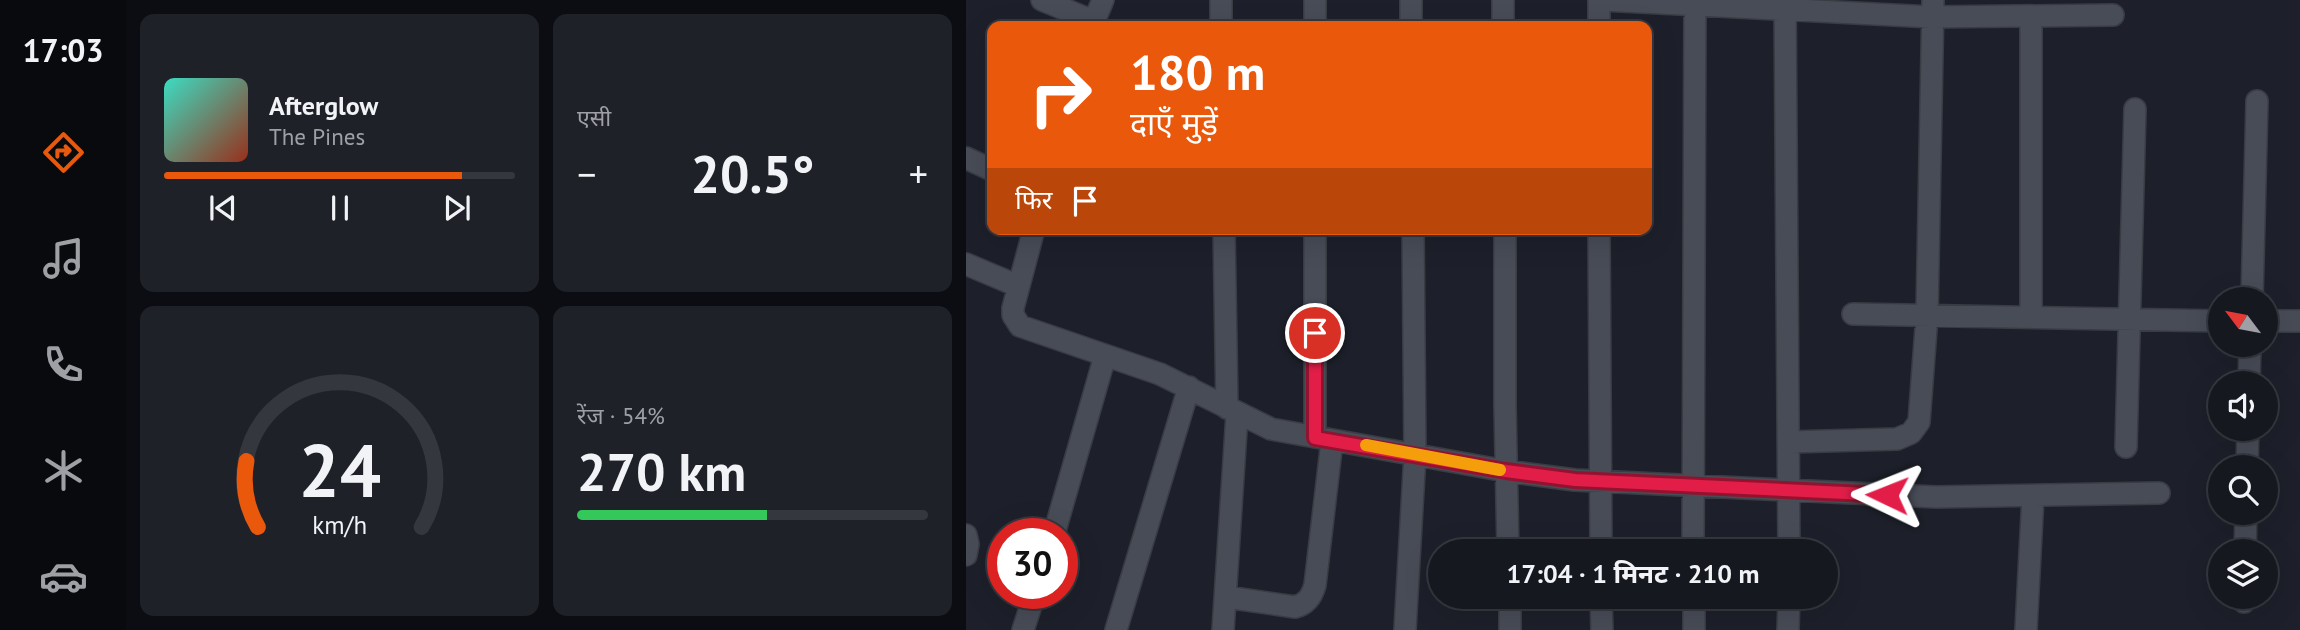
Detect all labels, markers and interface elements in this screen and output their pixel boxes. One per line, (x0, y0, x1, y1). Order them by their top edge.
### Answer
text: 17:03 (22, 29, 104, 71)
text: 180 m (1130, 40, 1265, 104)
icon: right (1015, 49, 1106, 140)
text: Afterglow (269, 89, 378, 122)
text: दाएँ मुड़ें (1130, 102, 1218, 144)
text: एसी (577, 103, 611, 132)
text: The Pines (269, 122, 365, 151)
icon: directions (39, 128, 88, 177)
text: 20.5° (691, 140, 814, 207)
text: − (577, 149, 596, 198)
text: + (909, 149, 928, 198)
icon: arrive (1066, 182, 1104, 220)
text: फिर (1015, 183, 1052, 216)
icon: previous (204, 189, 242, 227)
icon: pause (321, 189, 359, 227)
icon: next (438, 189, 476, 227)
icon: music (39, 234, 88, 283)
north arrow (2208, 287, 2278, 357)
map controls (2208, 287, 2278, 609)
pin (1285, 303, 1345, 363)
icon: arrive (1296, 314, 1334, 352)
icon: phone (39, 340, 88, 389)
button: sound (2208, 371, 2278, 441)
text: रेंज · 54% (577, 401, 665, 430)
text: 24 (298, 423, 381, 517)
text: 270 km (577, 438, 746, 505)
icon: climate (39, 446, 88, 495)
button: search (2208, 455, 2278, 525)
position arrow (1850, 458, 1924, 532)
text: km/h (312, 509, 367, 541)
speed limit sign: 30 (987, 518, 1078, 609)
button: layers (2208, 539, 2278, 609)
icon: car (39, 552, 88, 601)
text: 17:04 · 1 मिनट · 210 m (1506, 557, 1760, 590)

